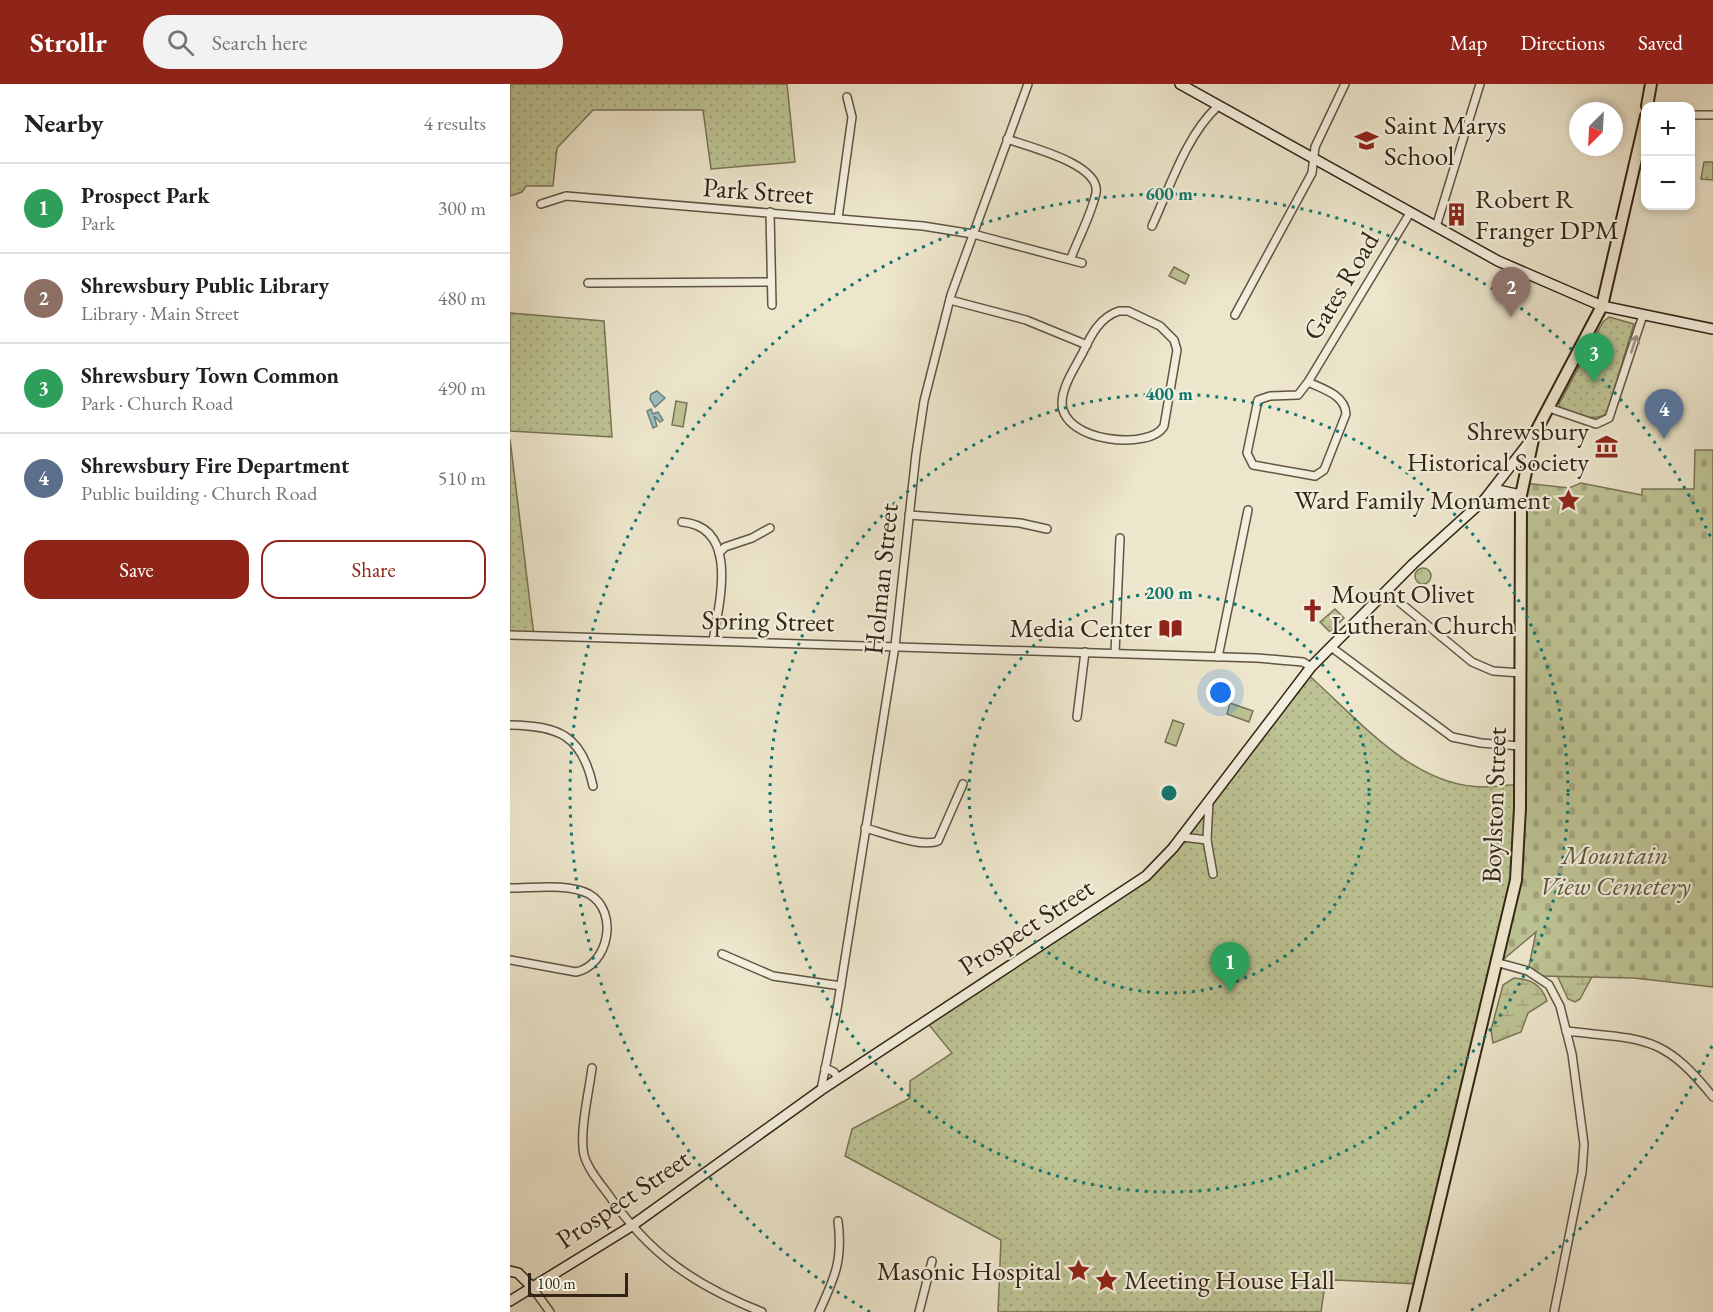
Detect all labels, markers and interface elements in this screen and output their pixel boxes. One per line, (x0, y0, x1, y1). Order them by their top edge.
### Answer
search box (143, 15, 563, 69)
text: Strollr (30, 24, 107, 60)
icon: search (164, 26, 197, 59)
text: Search here (212, 28, 307, 57)
text: Map (1450, 29, 1487, 56)
text: Directions (1520, 29, 1605, 56)
text: Saved (1638, 29, 1683, 56)
north arrow (1569, 102, 1623, 156)
map controls (1641, 102, 1695, 210)
button: + (1641, 102, 1695, 156)
text: Nearby (24, 106, 104, 140)
place label: Saint Marys School (1384, 107, 1506, 173)
text: 4 results (423, 110, 486, 136)
school or university icon: Saint Marys School (1353, 128, 1379, 154)
button: − (1641, 156, 1695, 210)
street label: Park Street (702, 169, 815, 212)
text: Prospect Park (81, 181, 210, 210)
place label: Robert R Franger DPM (1475, 181, 1619, 247)
text: 600 m (1145, 182, 1193, 205)
text: 1 (38, 195, 49, 221)
text: 300 m (438, 195, 486, 221)
building icon: Robert R Franger DPM (1444, 202, 1470, 228)
text: Park (81, 210, 115, 236)
street label: Gates Road (1295, 225, 1387, 346)
pin: 2 (1492, 268, 1530, 317)
text: Shrewsbury Public Library (81, 271, 329, 300)
text: 2 (38, 285, 49, 311)
text: 480 m (438, 285, 486, 311)
text: Library · Main Street (81, 300, 239, 326)
pin: 3 (1574, 334, 1614, 383)
one-way arrow (1629, 335, 1640, 354)
text: Shrewsbury Town Common (81, 361, 339, 390)
text: 3 (38, 375, 49, 401)
text: 490 m (438, 375, 486, 401)
text: 400 m (1145, 382, 1193, 405)
text: Park · Church Road (81, 390, 233, 416)
pin: 4 (1644, 390, 1684, 439)
place label: Shrewsbury Historical Society (1407, 413, 1589, 479)
museum icon: Shrewsbury Historical Society (1594, 434, 1620, 460)
text: Shrewsbury Fire Department (81, 451, 349, 480)
text: 4 (38, 465, 49, 491)
text: 510 m (438, 465, 486, 491)
text: Public building · Church Road (81, 480, 317, 506)
place label: Ward Family Monument (1294, 482, 1551, 517)
place icon: Ward Family Monument (1555, 487, 1581, 513)
street label: Holman Street (855, 501, 906, 656)
button: Save (24, 540, 249, 599)
button: Share (261, 540, 486, 599)
place label: Mount Olivet Lutheran Church (1331, 576, 1515, 642)
text: 200 m (1145, 581, 1193, 604)
church icon: Mount Olivet Lutheran Church (1300, 597, 1326, 623)
street label: Spring Street (701, 602, 835, 639)
place label: Media Center (1010, 610, 1152, 645)
library icon: Media Center (1157, 615, 1183, 641)
your location (1206, 678, 1235, 707)
street label: Boylston Street (1473, 726, 1514, 884)
centre of rings (1159, 783, 1179, 803)
park label: Mountain View Cemetery (1539, 837, 1691, 903)
street label: Prospect Street (951, 870, 1100, 983)
pin: 1 (1210, 942, 1250, 992)
street label: Prospect Street (549, 1141, 697, 1256)
place label: Masonic Hospital (877, 1253, 1061, 1288)
place icon: Masonic Hospital (1066, 1258, 1092, 1284)
place label: Meeting House Hall (1124, 1262, 1335, 1297)
place icon: Meeting House Hall (1093, 1267, 1119, 1293)
scale bar (528, 1270, 628, 1298)
text: 100 m (537, 1273, 576, 1294)

